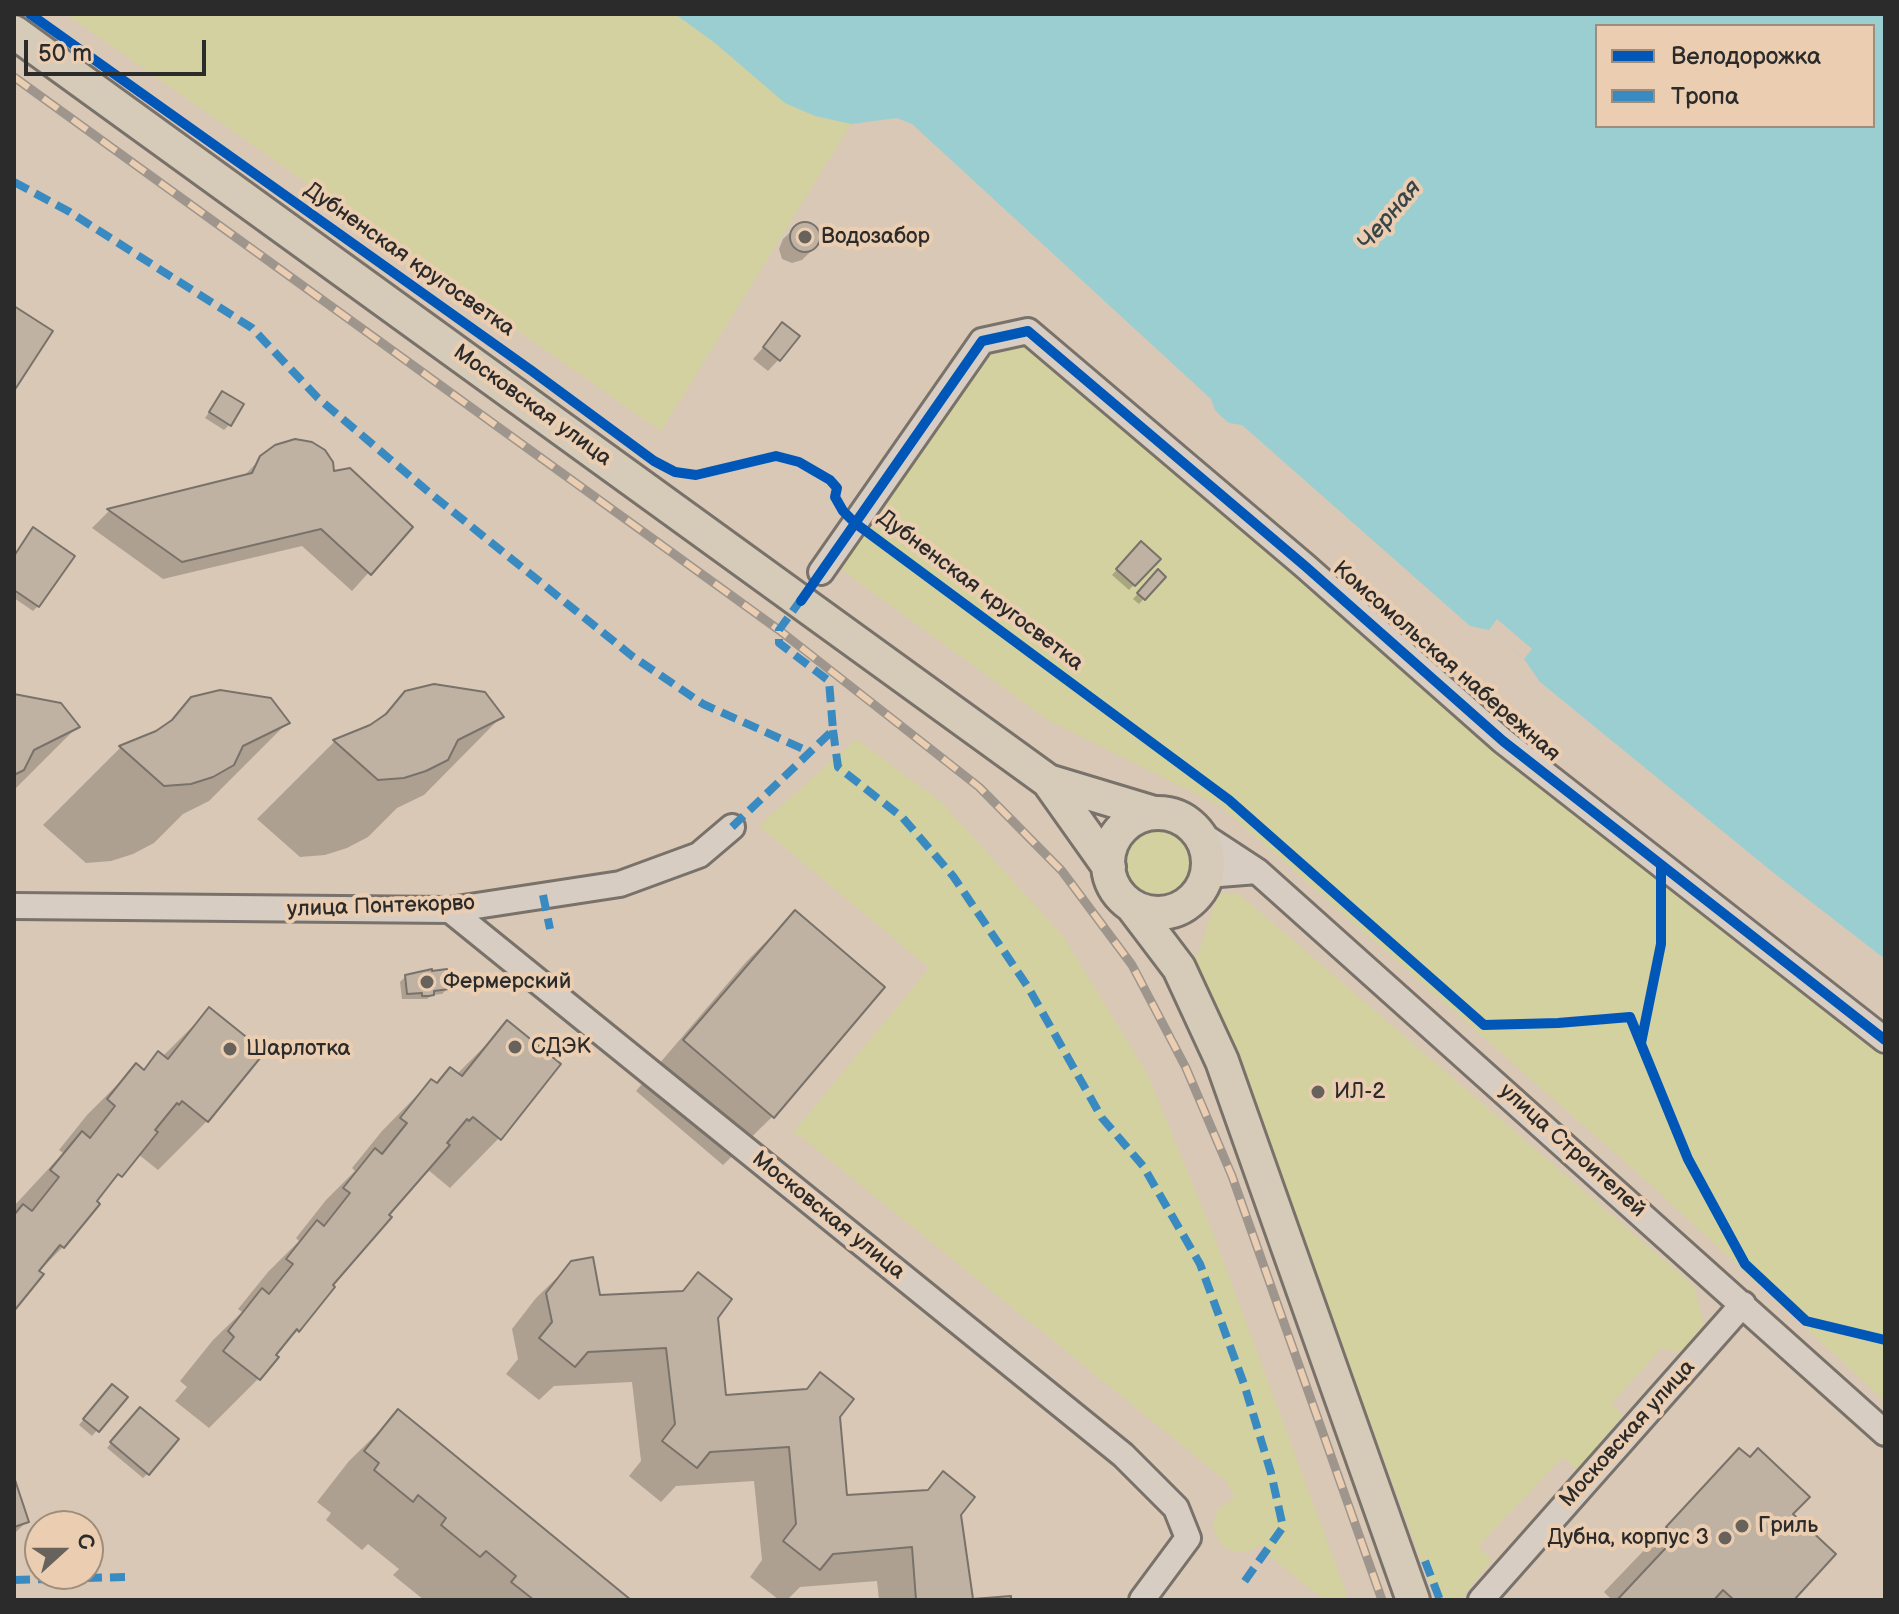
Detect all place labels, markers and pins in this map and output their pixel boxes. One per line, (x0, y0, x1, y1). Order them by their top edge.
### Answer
place label: Водозабор (821, 224, 930, 250)
marker: Водозабор (796, 228, 814, 246)
place label: Фермерский (443, 969, 571, 995)
marker: Фермерский (418, 973, 436, 991)
place label: СДЭК (531, 1034, 591, 1060)
place label: Шарлотка (246, 1036, 351, 1062)
marker: СДЭК (506, 1038, 524, 1056)
marker: Шарлотка (221, 1040, 239, 1058)
place label: ИЛ-2 (1334, 1079, 1385, 1105)
marker: ИЛ-2 (1309, 1083, 1327, 1101)
place label: Гриль (1758, 1513, 1818, 1539)
marker: Гриль (1733, 1517, 1751, 1535)
place label: Дубна, корпус 3 (1547, 1525, 1709, 1551)
marker: Дубна, корпус 3 (1716, 1529, 1734, 1547)

